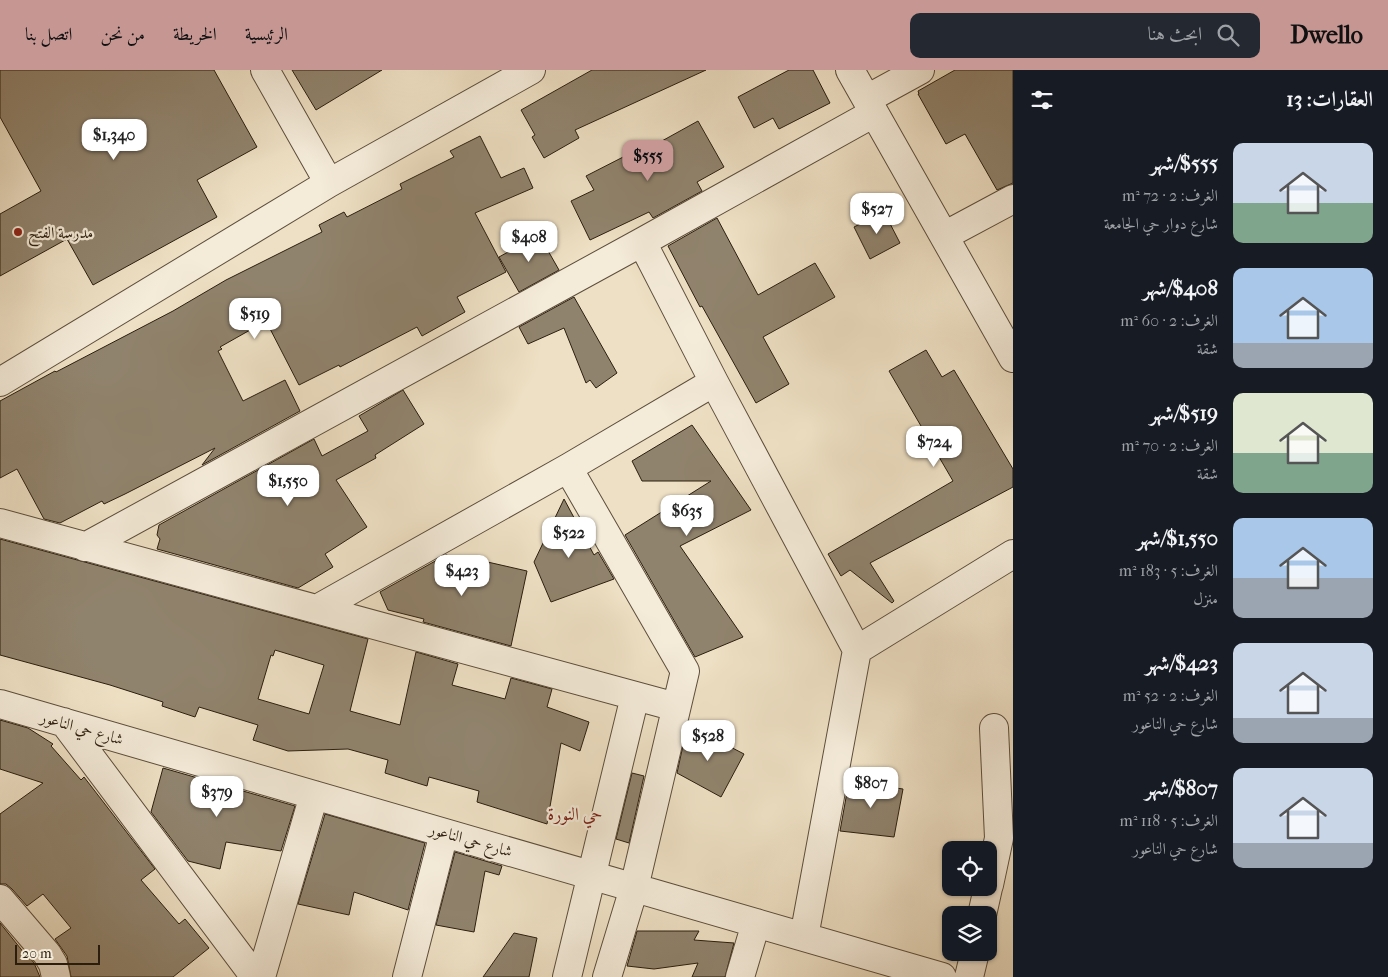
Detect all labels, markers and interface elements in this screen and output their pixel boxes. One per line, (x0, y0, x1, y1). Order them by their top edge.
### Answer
search box (910, 13, 1260, 58)
icon: search (1214, 21, 1242, 49)
text: Dwello (1290, 21, 1363, 49)
text: ابحث هنا (1147, 23, 1202, 45)
text: اتصل بنا (25, 24, 72, 45)
text: من نحن (100, 24, 145, 45)
text: الخريطة (173, 24, 217, 45)
text: الرئيسية (245, 24, 288, 45)
icon: filters (1028, 86, 1056, 114)
text: العقارات: 13 (1286, 87, 1373, 111)
pin: $1,340 (73, 118, 155, 161)
text: $1,340 (93, 125, 135, 144)
pin: $555 (618, 140, 678, 182)
text: $555 (633, 146, 663, 165)
text: $555/شهر (1150, 151, 1218, 175)
icon: home (1273, 163, 1333, 223)
text: الغرف: 2 · 72 m² (1122, 186, 1218, 205)
pin: $527 (847, 192, 907, 235)
text: $527 (861, 199, 893, 218)
text: شارع دوار حي الجامعة (1104, 214, 1218, 233)
pin: $408 (499, 220, 559, 263)
place label: مدرسة الفتح (28, 223, 93, 247)
marker: مدرسة الفتح (12, 226, 24, 238)
text: $408 (511, 227, 547, 246)
text: $408/شهر (1143, 276, 1218, 300)
icon: home (1273, 288, 1333, 348)
pin: $519 (225, 298, 285, 340)
text: $519 (240, 304, 270, 323)
text: الغرف: 2 · 60 m² (1120, 311, 1218, 330)
text: شقة (1197, 339, 1218, 358)
text: $519/شهر (1150, 401, 1218, 425)
icon: home (1273, 413, 1333, 473)
pin: $724 (904, 426, 964, 468)
text: $724 (917, 432, 951, 451)
text: الغرف: 2 · 70 m² (1121, 436, 1218, 455)
pin: $1,550 (247, 464, 329, 507)
text: شقة (1197, 464, 1218, 483)
text: $1,550 (268, 471, 308, 490)
pin: $635 (657, 494, 717, 537)
text: $635 (672, 501, 702, 520)
pin: $522 (539, 516, 599, 559)
text: $522 (553, 523, 585, 542)
text: $1,550/شهر (1137, 526, 1218, 550)
icon: home (1273, 538, 1333, 598)
pin: $423 (432, 554, 492, 597)
text: $423 (445, 561, 479, 580)
text: الغرف: 5 · 183 m² (1119, 561, 1218, 580)
text: منزل (1193, 589, 1218, 608)
text: $423/شهر (1145, 651, 1218, 675)
icon: home (1273, 663, 1333, 723)
text: الغرف: 2 · 52 m² (1123, 686, 1218, 705)
street label: شارع حي الناعور (35, 707, 126, 753)
text: شارع حي الناعور (1133, 714, 1218, 733)
pin: $528 (678, 720, 738, 762)
text: $528 (692, 726, 724, 745)
pin: $807 (841, 766, 901, 809)
text: $807 (854, 773, 888, 792)
pin: $379 (187, 776, 247, 818)
text: $807/شهر (1145, 776, 1218, 800)
text: $379 (201, 782, 233, 801)
icon: home (1273, 788, 1333, 848)
district label: حي النورة (548, 804, 603, 829)
text: الغرف: 5 · 118 m² (1120, 811, 1218, 830)
street label: شارع حي الناعور (424, 819, 515, 865)
text: شارع حي الناعور (1133, 839, 1218, 858)
map controls (942, 841, 997, 961)
button: locate (942, 841, 997, 896)
button: layers (942, 906, 997, 961)
scale bar (15, 942, 100, 965)
text: 20 m (22, 945, 52, 962)

